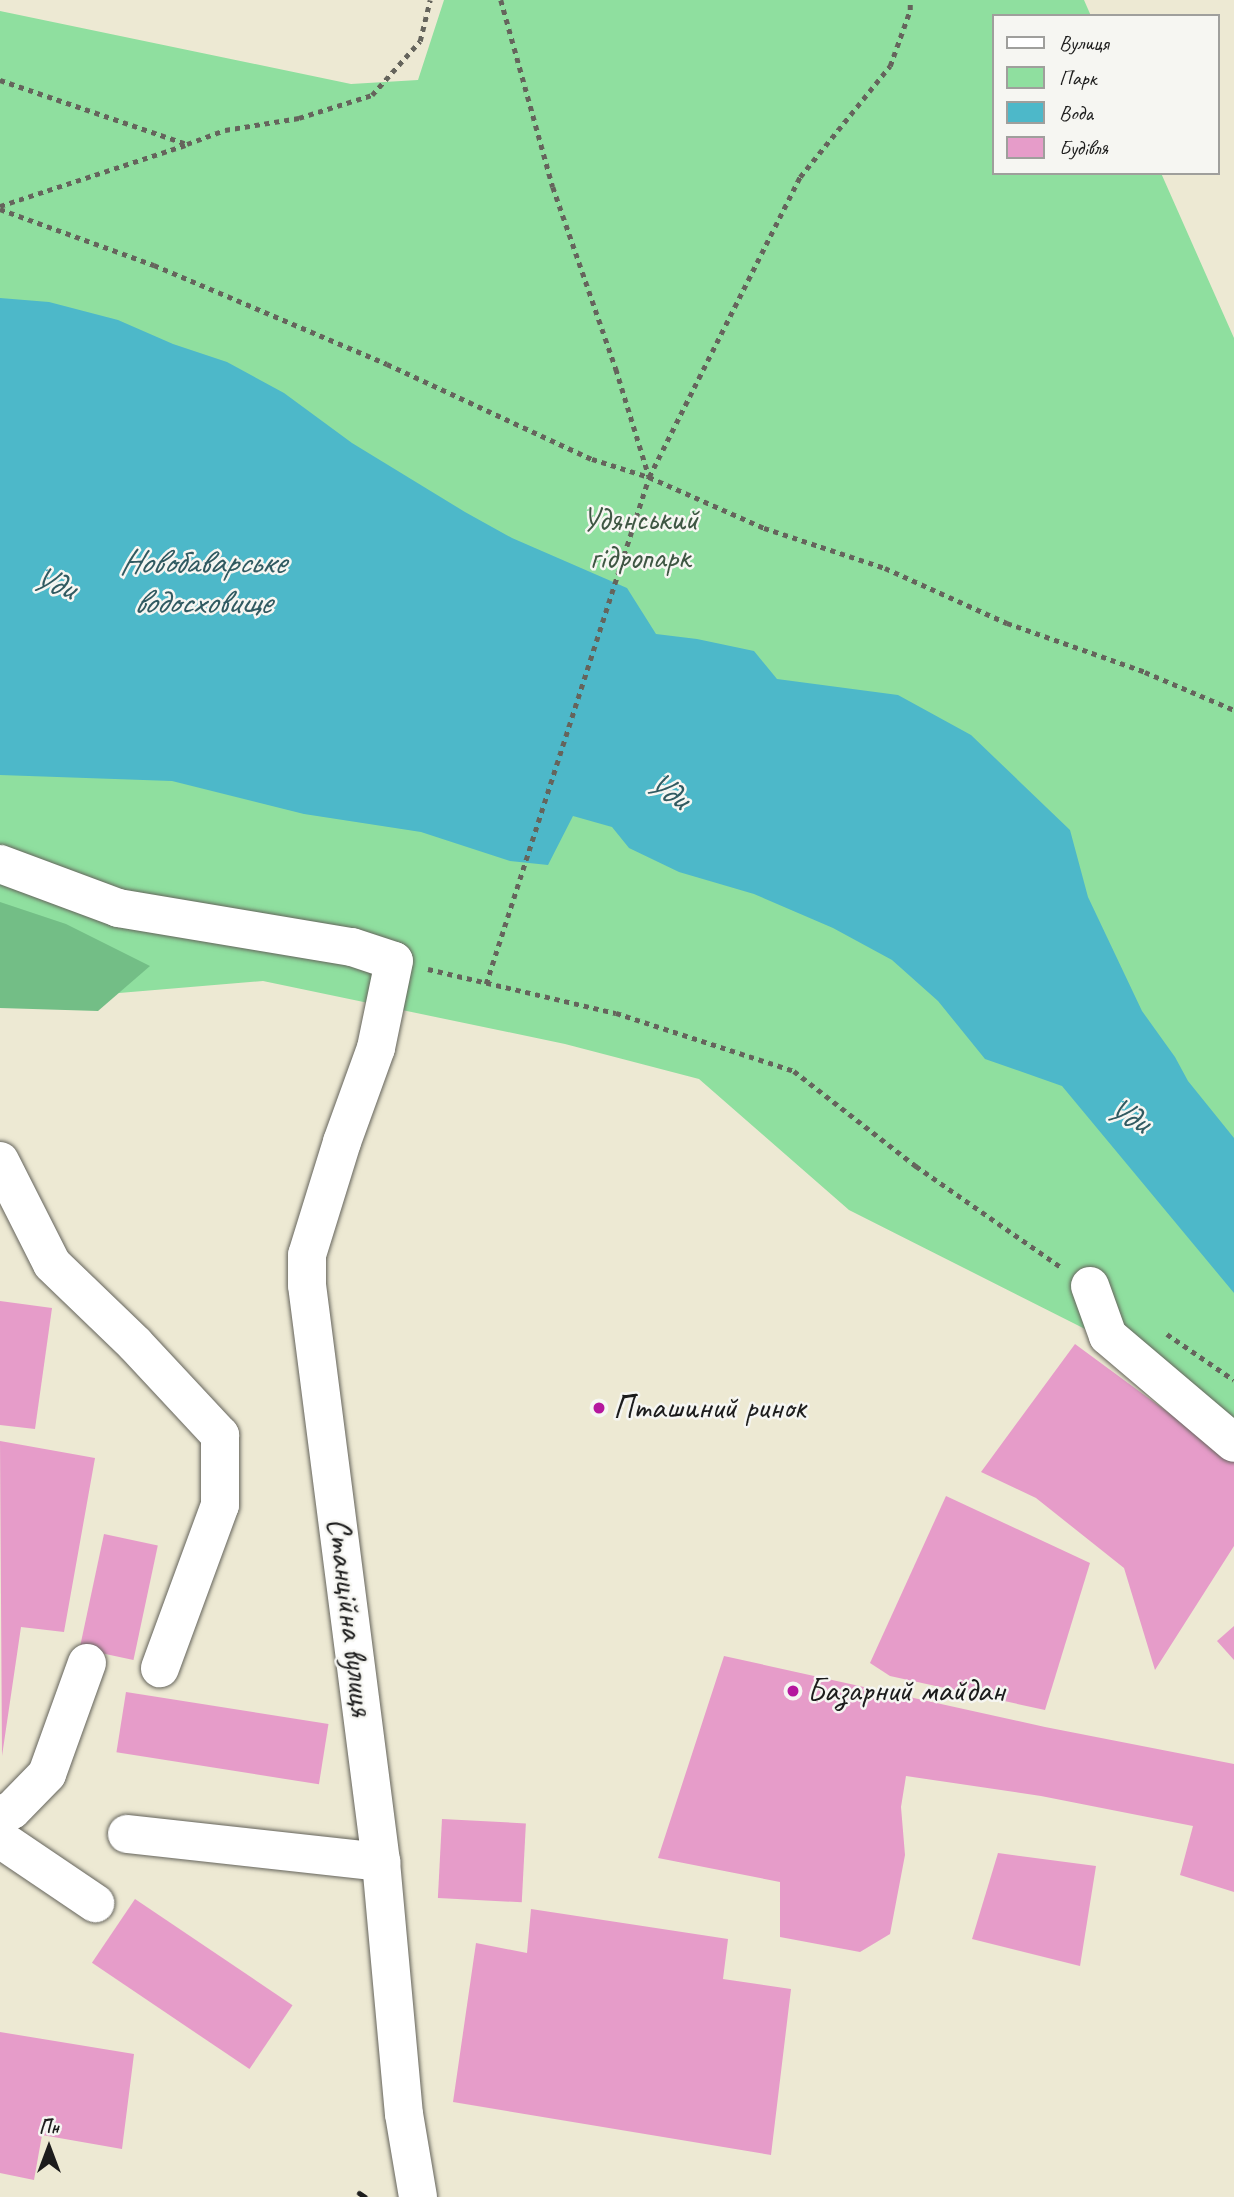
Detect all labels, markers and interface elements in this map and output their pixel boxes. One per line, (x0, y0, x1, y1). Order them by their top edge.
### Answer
legend (992, 14, 1220, 175)
text: Вулиця (1059, 30, 1109, 56)
text: Парк (1059, 65, 1096, 91)
text: Вода (1059, 100, 1093, 126)
text: Будівля (1059, 135, 1108, 161)
park label: Удянський гідропарк (582, 500, 698, 578)
water label: Новобаварське водосховище (119, 541, 285, 623)
water label: Уди (27, 557, 79, 609)
water label: Уди (638, 761, 696, 819)
water label: Уди (1099, 1087, 1155, 1143)
place label: Пташиний ринок (613, 1388, 806, 1428)
marker: Пташиний ринок (591, 1400, 607, 1416)
street label: Станційна вулиця (318, 1515, 382, 1719)
place label: Базарний майдан (807, 1671, 1004, 1711)
marker: Базарний майдан (785, 1683, 801, 1699)
north arrow (14, 2113, 84, 2183)
text: Пн (39, 2115, 59, 2139)

